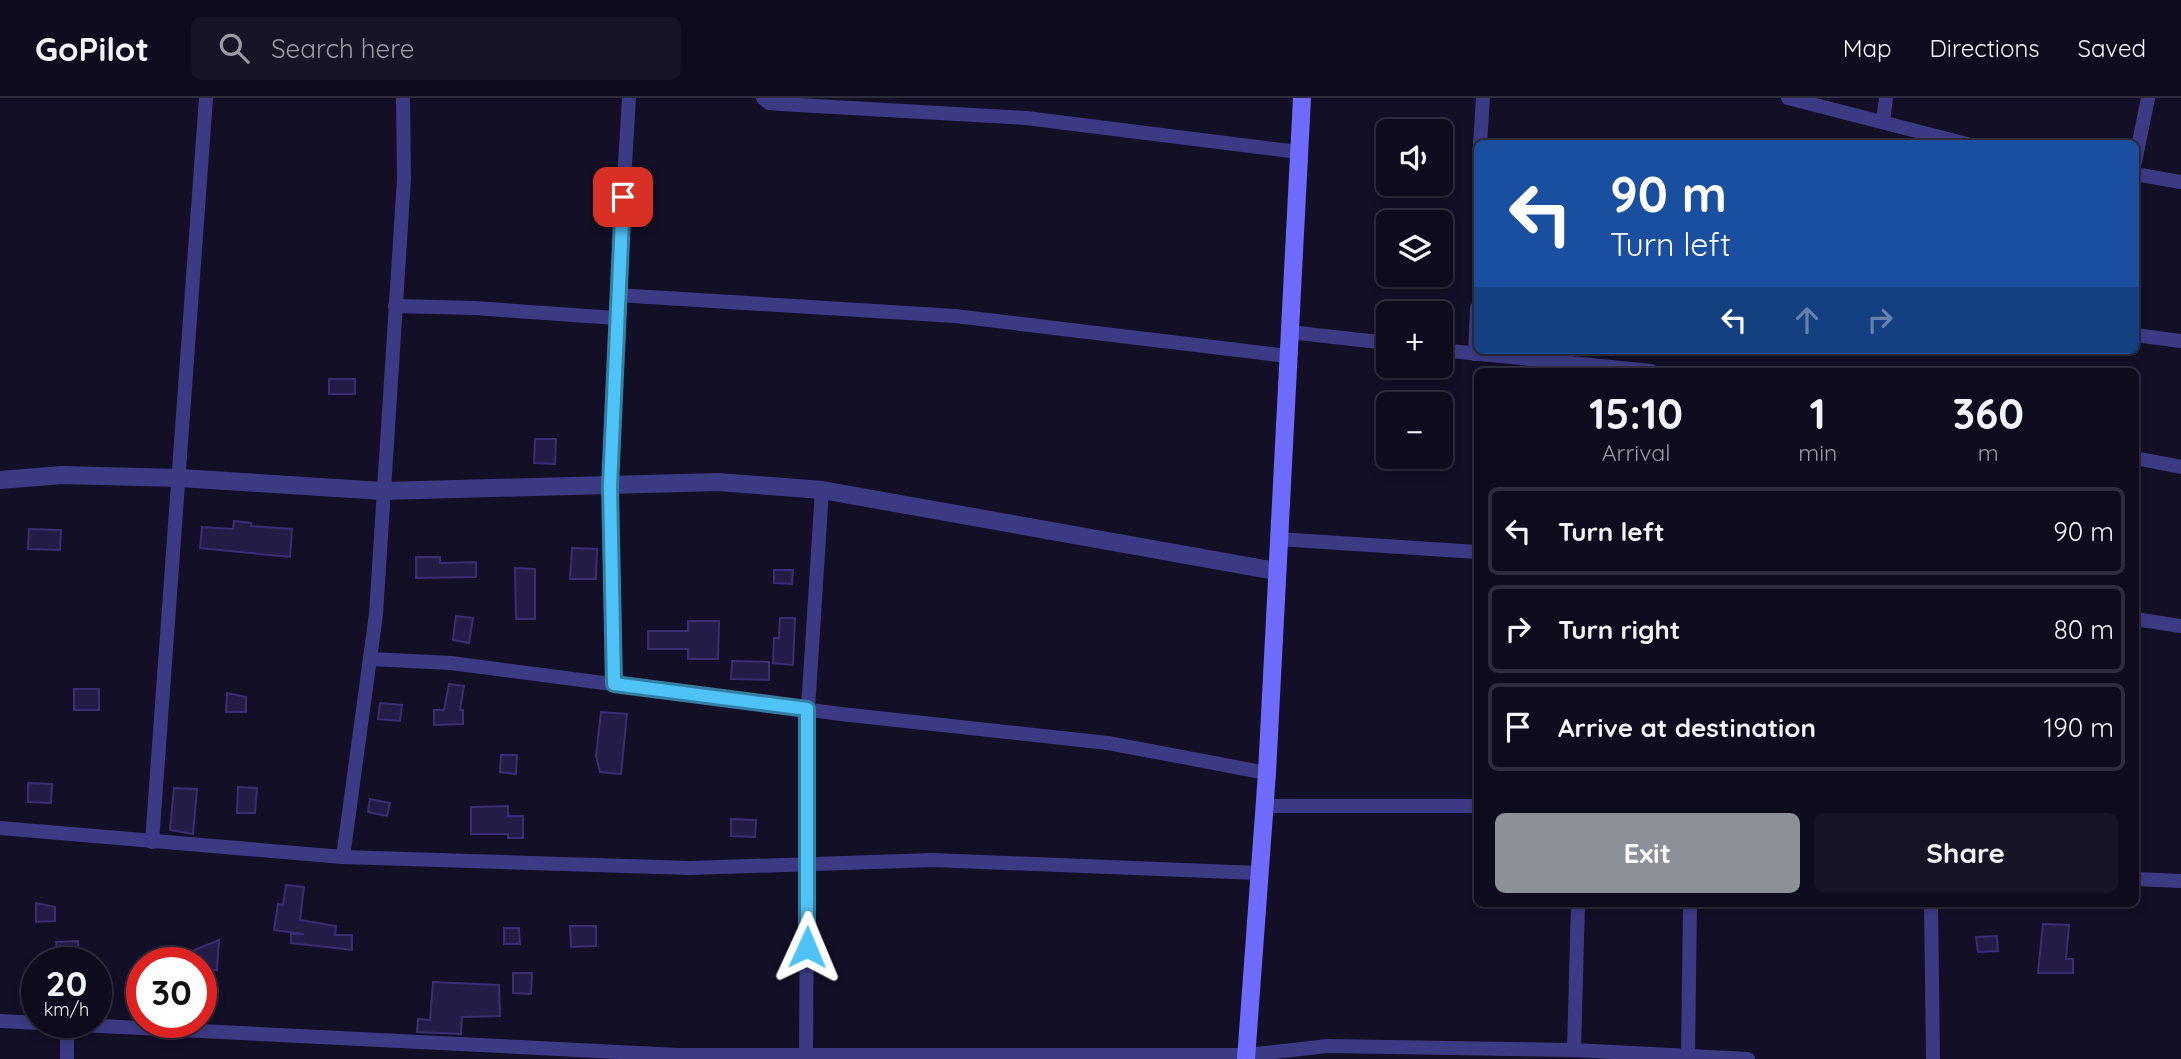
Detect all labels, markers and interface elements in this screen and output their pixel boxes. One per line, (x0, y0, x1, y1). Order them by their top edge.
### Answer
search box (191, 17, 681, 80)
text: GoPilot (35, 28, 149, 69)
icon: search (215, 29, 253, 67)
text: Search here (271, 32, 414, 65)
text: Map (1843, 33, 1892, 63)
text: Directions (1930, 33, 2040, 63)
text: Saved (2078, 33, 2146, 63)
map controls (1376, 119, 1453, 469)
button: sound (1376, 119, 1453, 196)
text: 90 m (1610, 163, 1727, 224)
pin (593, 167, 653, 227)
icon: left (1495, 168, 1586, 259)
icon: arrive (604, 178, 642, 216)
button: layers (1376, 210, 1453, 287)
text: Turn left (1610, 224, 1731, 264)
button: + (1376, 301, 1453, 378)
icon: left (1715, 301, 1753, 339)
icon: ahead (1788, 301, 1826, 339)
icon: right (1861, 301, 1899, 339)
text: 15:10 (1589, 387, 1683, 440)
text: 1 (1810, 387, 1826, 440)
text: 360 (1952, 387, 2024, 440)
button: − (1376, 392, 1453, 469)
text: Arrival (1602, 438, 1671, 467)
text: min (1798, 438, 1837, 467)
text: m (1978, 438, 1999, 467)
icon: left (1499, 512, 1537, 550)
text: Turn left (1558, 515, 1665, 548)
text: 90 m (2053, 515, 2114, 548)
icon: right (1499, 610, 1537, 648)
text: Turn right (1558, 613, 1680, 646)
text: 80 m (2054, 613, 2114, 646)
icon: arrive (1499, 708, 1537, 746)
text: Arrive at destination (1558, 711, 1816, 744)
text: 190 m (2044, 711, 2114, 744)
button: Exit (1495, 813, 1800, 893)
button: Share (1814, 813, 2118, 893)
position arrow (770, 910, 844, 984)
speed limit sign: 30 (126, 947, 217, 1038)
text: 20 (46, 961, 87, 1005)
text: km/h (44, 998, 89, 1021)

